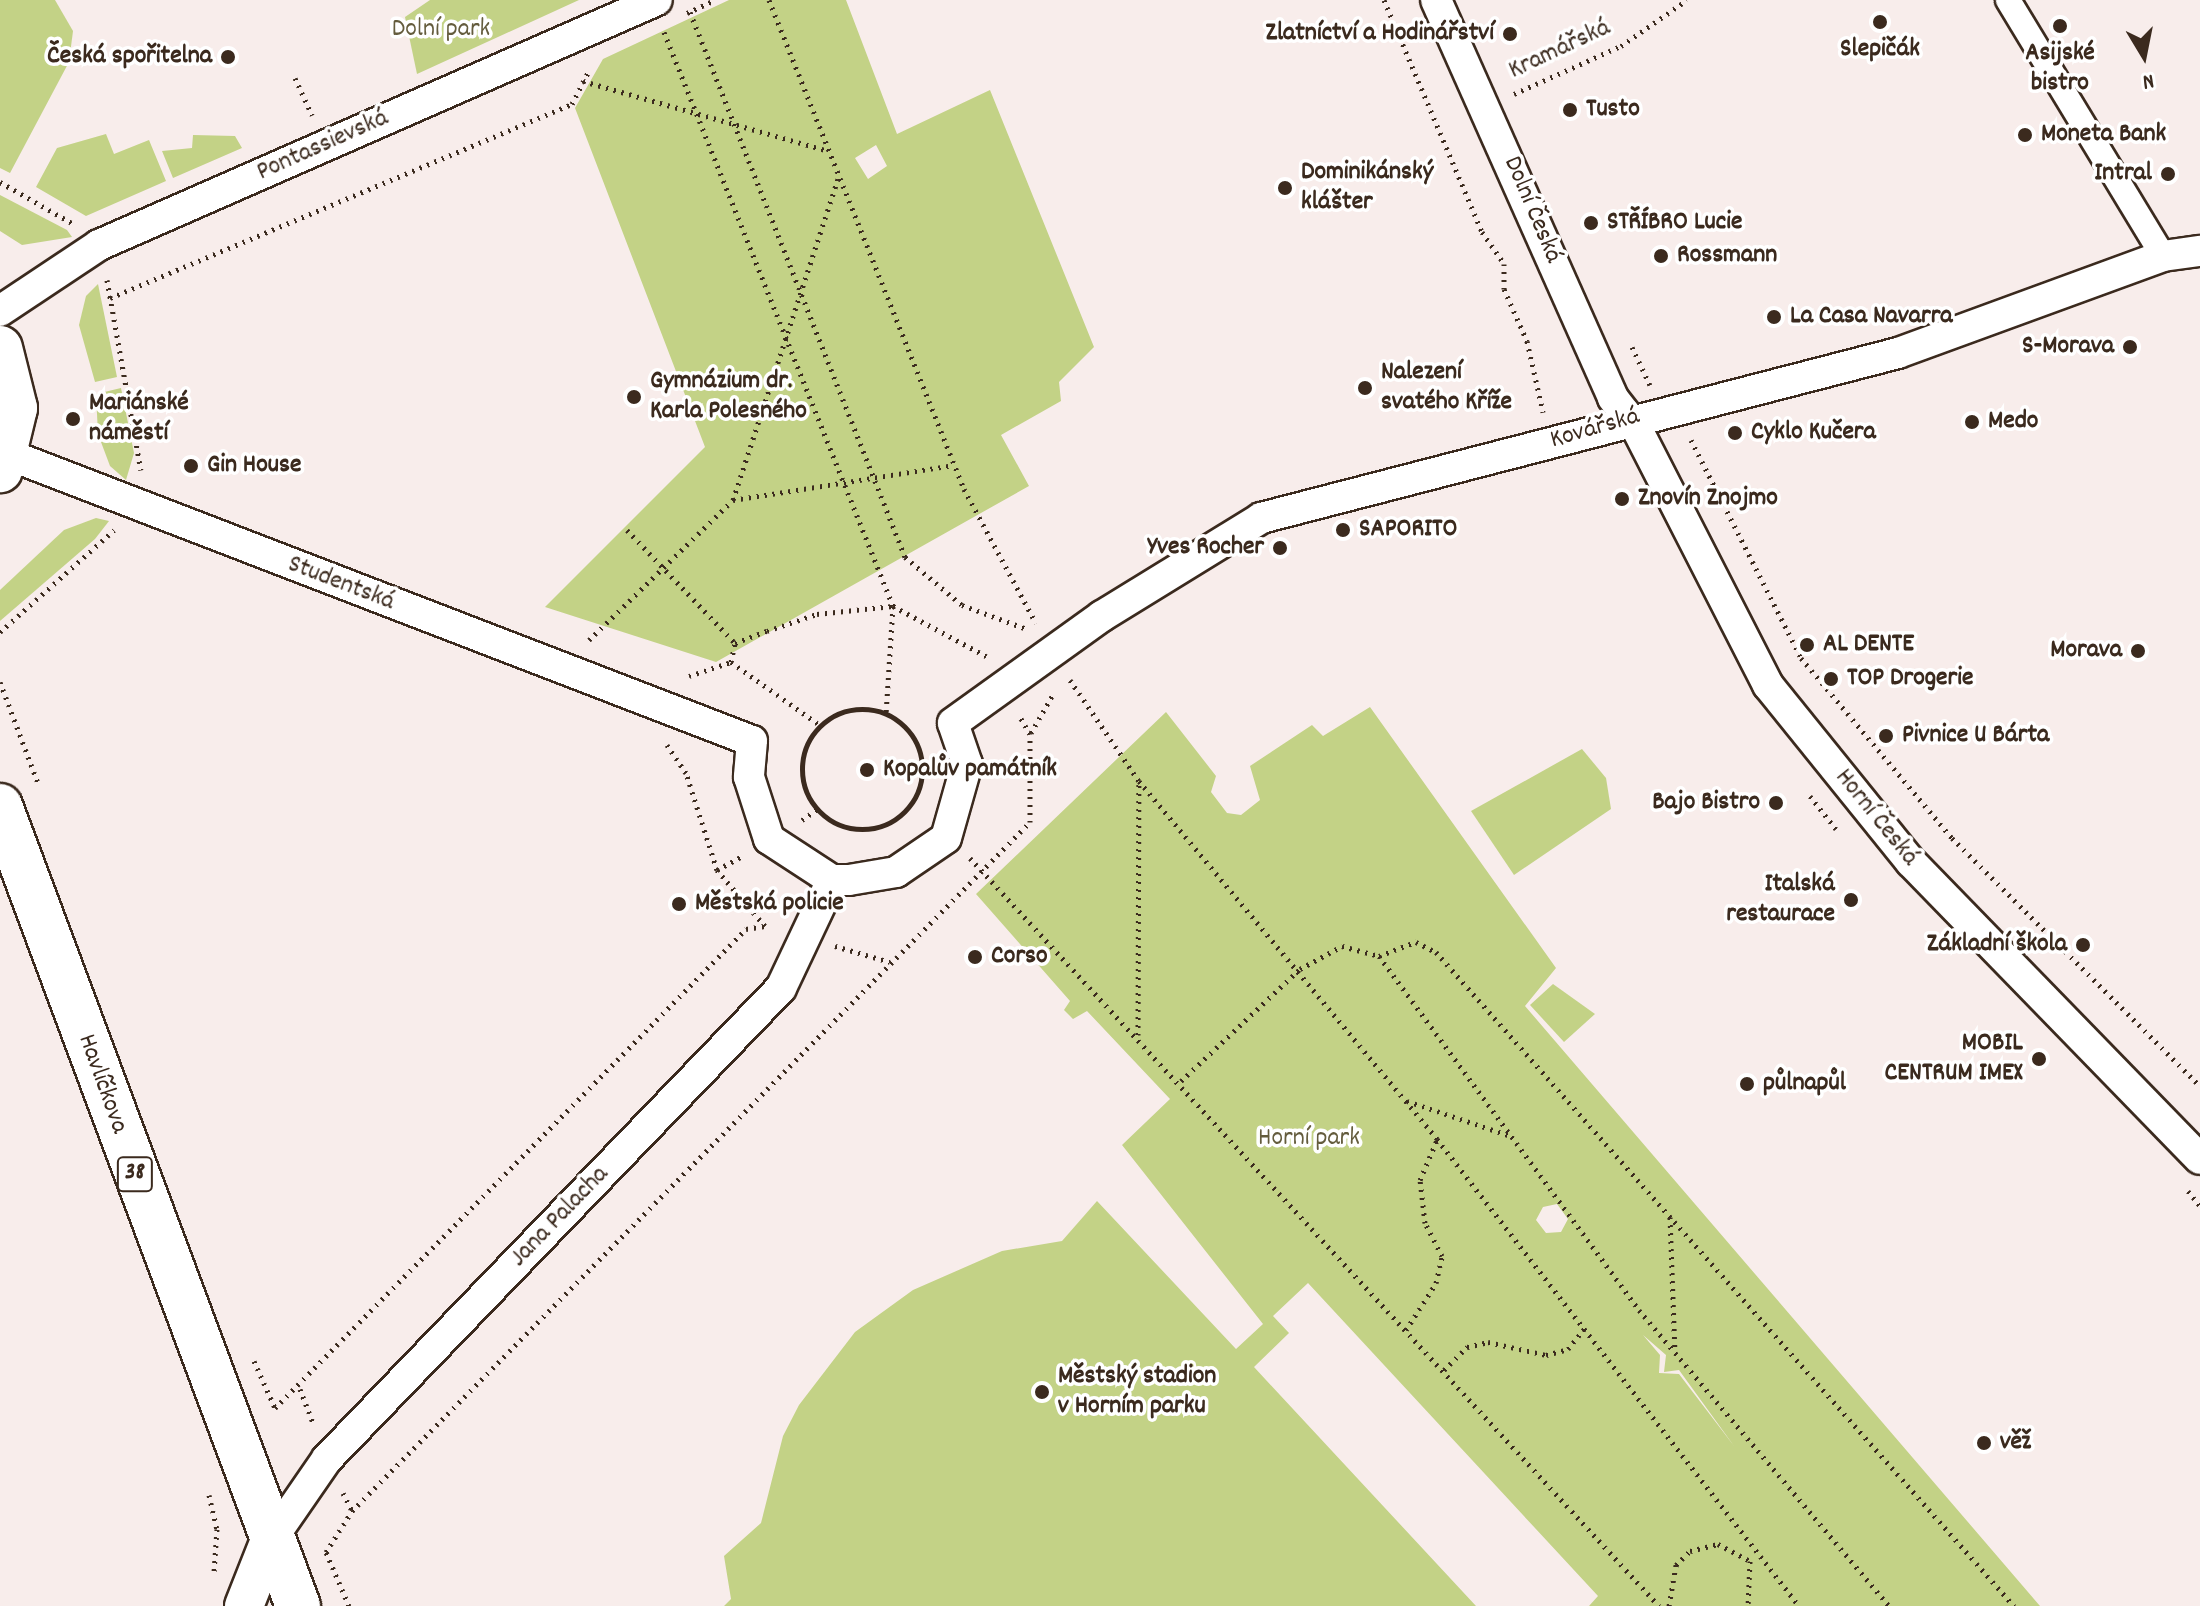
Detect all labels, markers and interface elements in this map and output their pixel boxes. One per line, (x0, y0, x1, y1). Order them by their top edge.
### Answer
street label: Kramářská (1504, 13, 1616, 87)
marker: Slepičák (1871, 13, 1889, 31)
park label: Dolní park (392, 14, 490, 46)
north arrow (2104, 16, 2184, 96)
marker: Asijské bistro (2051, 17, 2069, 35)
place label: Zlatníctví a Hodinářství (1265, 18, 1494, 50)
marker: Zlatníctví a Hodinářství (1501, 25, 1519, 43)
place label: Slepičák (1840, 34, 1920, 66)
place label: Asijské bistro (2025, 38, 2095, 100)
place label: Česká spořitelna (47, 41, 212, 73)
marker: Česká spořitelna (219, 48, 237, 66)
text: N (2140, 64, 2156, 96)
place label: Tusto (1586, 94, 1640, 126)
marker: Tusto (1561, 101, 1579, 119)
street label: Pontassievská (252, 103, 394, 189)
place label: Moneta Bank (2041, 119, 2166, 151)
marker: Moneta Bank (2016, 126, 2034, 144)
street label: Dolní Česká (1496, 152, 1568, 268)
place label: Dominikánský klášter (1301, 157, 1433, 218)
place label: Intral (2094, 158, 2152, 190)
marker: Intral (2159, 165, 2177, 183)
marker: Dominikánský klášter (1276, 179, 1294, 197)
place label: STŘÍBRO Lucie (1607, 207, 1742, 239)
marker: STŘÍBRO Lucie (1582, 214, 1600, 232)
place label: Rossmann (1677, 240, 1777, 272)
marker: Rossmann (1652, 247, 1670, 265)
place label: La Casa Navarra (1790, 301, 1952, 333)
marker: La Casa Navarra (1765, 308, 1783, 326)
place label: S-Morava (2022, 331, 2114, 363)
marker: S-Morava (2121, 338, 2139, 356)
place label: Nalezení svatého Kříže (1381, 357, 1512, 418)
place label: Gymnázium dr. Karla Polesného (650, 366, 807, 428)
marker: Nalezení svatého Kříže (1356, 379, 1374, 397)
place label: Mariánské náměstí (89, 388, 189, 450)
marker: Gymnázium dr. Karla Polesného (625, 388, 643, 406)
street label: Kovářská (1547, 401, 1643, 457)
place label: Medo (1988, 406, 2038, 438)
marker: Mariánské náměstí (64, 410, 82, 428)
marker: Medo (1963, 413, 1981, 431)
place label: Cyklo Kučera (1751, 417, 1876, 449)
marker: Cyklo Kučera (1726, 424, 1744, 442)
place label: Gin House (207, 450, 301, 482)
marker: Gin House (182, 457, 200, 475)
place label: Znovín Znojmo (1638, 483, 1778, 515)
marker: Znovín Znojmo (1613, 490, 1631, 508)
place label: SAPORITO (1359, 514, 1457, 546)
marker: SAPORITO (1334, 521, 1352, 539)
place label: Yves Rocher (1148, 532, 1264, 564)
marker: Yves Rocher (1271, 539, 1289, 557)
street label: Studentská (283, 549, 399, 619)
place label: AL DENTE (1823, 629, 1914, 661)
place label: Morava (2050, 635, 2122, 667)
marker: AL DENTE (1798, 636, 1816, 654)
marker: Morava (2129, 642, 2147, 660)
place label: TOP Drogerie (1847, 663, 1973, 695)
marker: TOP Drogerie (1822, 670, 1840, 688)
place label: Pivnice U Bárta (1902, 720, 2049, 752)
marker: Pivnice U Bárta (1877, 727, 1895, 745)
place label: Kopalův památník (883, 754, 1057, 786)
marker: Kopalův památník (858, 761, 876, 779)
street label: Horní Česká (1827, 763, 1925, 873)
place label: Bajo Bistro (1652, 787, 1760, 819)
marker: Bajo Bistro (1767, 794, 1785, 812)
place label: Italská restaurace (1726, 869, 1835, 930)
place label: Městská policie (695, 888, 844, 920)
marker: Italská restaurace (1842, 891, 1860, 909)
marker: Městská policie (670, 895, 688, 913)
place label: Základní škola (1927, 929, 2067, 961)
marker: Základní škola (2074, 936, 2092, 954)
place label: Corso (991, 941, 1048, 973)
marker: Corso (966, 948, 984, 966)
place label: MOBIL CENTRUM IMEX (1884, 1028, 2023, 1090)
street label: Havlíčkova (70, 1030, 134, 1138)
marker: MOBIL CENTRUM IMEX (2030, 1050, 2048, 1068)
place label: půlnapůl (1763, 1068, 1846, 1100)
marker: půlnapůl (1738, 1075, 1756, 1093)
park label: Horní park (1258, 1123, 1360, 1155)
road number: 38 (115, 1154, 155, 1194)
street label: Jana Palacha (504, 1160, 616, 1274)
place label: Městský stadion v Horním parku (1058, 1361, 1216, 1422)
marker: Městský stadion v Horním parku (1033, 1383, 1051, 1401)
place label: věž (2000, 1427, 2031, 1459)
marker: věž (1975, 1434, 1993, 1452)

